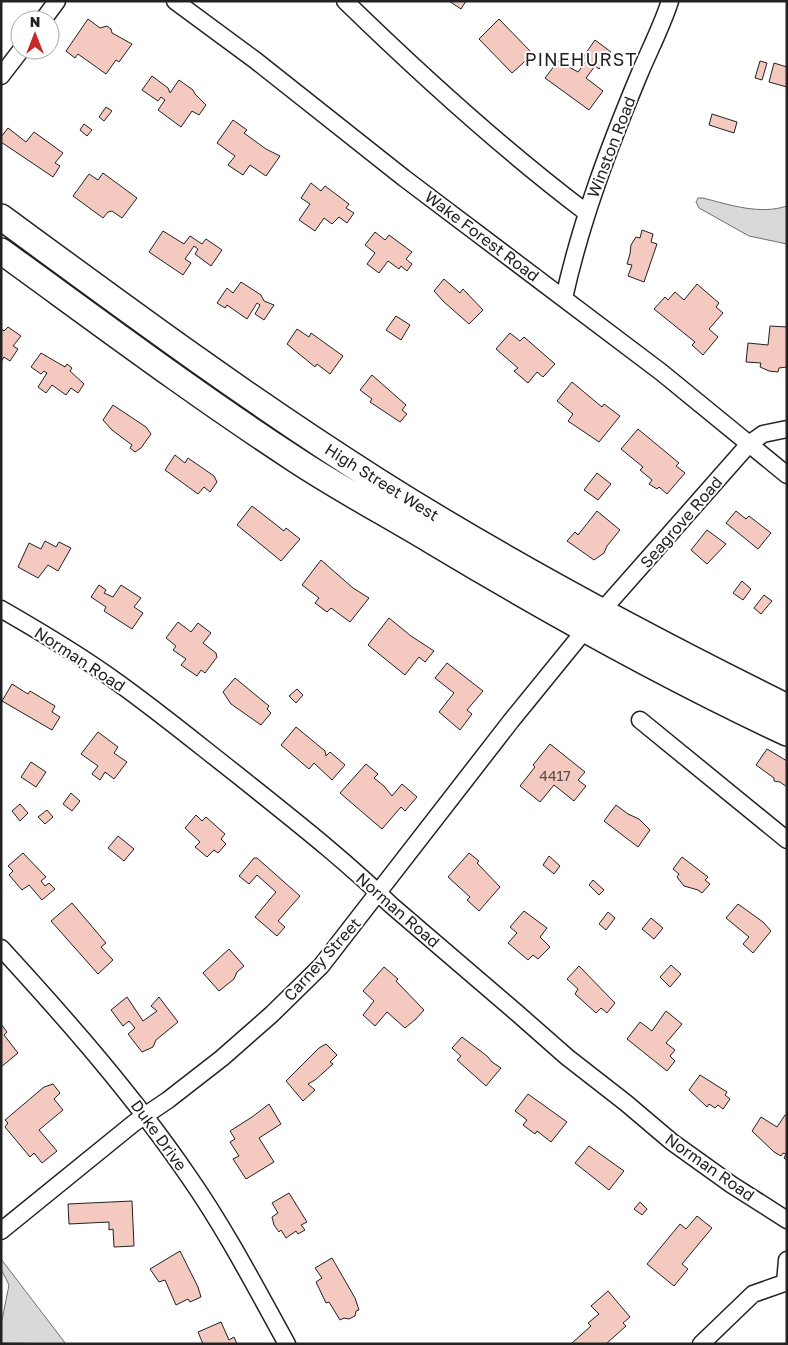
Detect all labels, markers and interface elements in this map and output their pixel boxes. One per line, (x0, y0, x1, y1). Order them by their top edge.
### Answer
north arrow (10, 10, 60, 60)
text: N (30, 13, 40, 30)
district label: PINEHURST (525, 48, 637, 70)
street label: Winston Road (582, 93, 640, 201)
street label: Wake Forest Road (421, 186, 543, 286)
street label: High Street West (321, 439, 443, 525)
street label: Seagrove Road (636, 472, 726, 572)
street label: Norman Road (31, 622, 129, 696)
house number: 4417 (539, 767, 571, 784)
street label: Norman Road (352, 868, 444, 952)
street label: Carney Street (279, 913, 365, 1005)
street label: Duke Drive (127, 1096, 191, 1174)
street label: Norman Road (662, 1129, 758, 1205)

